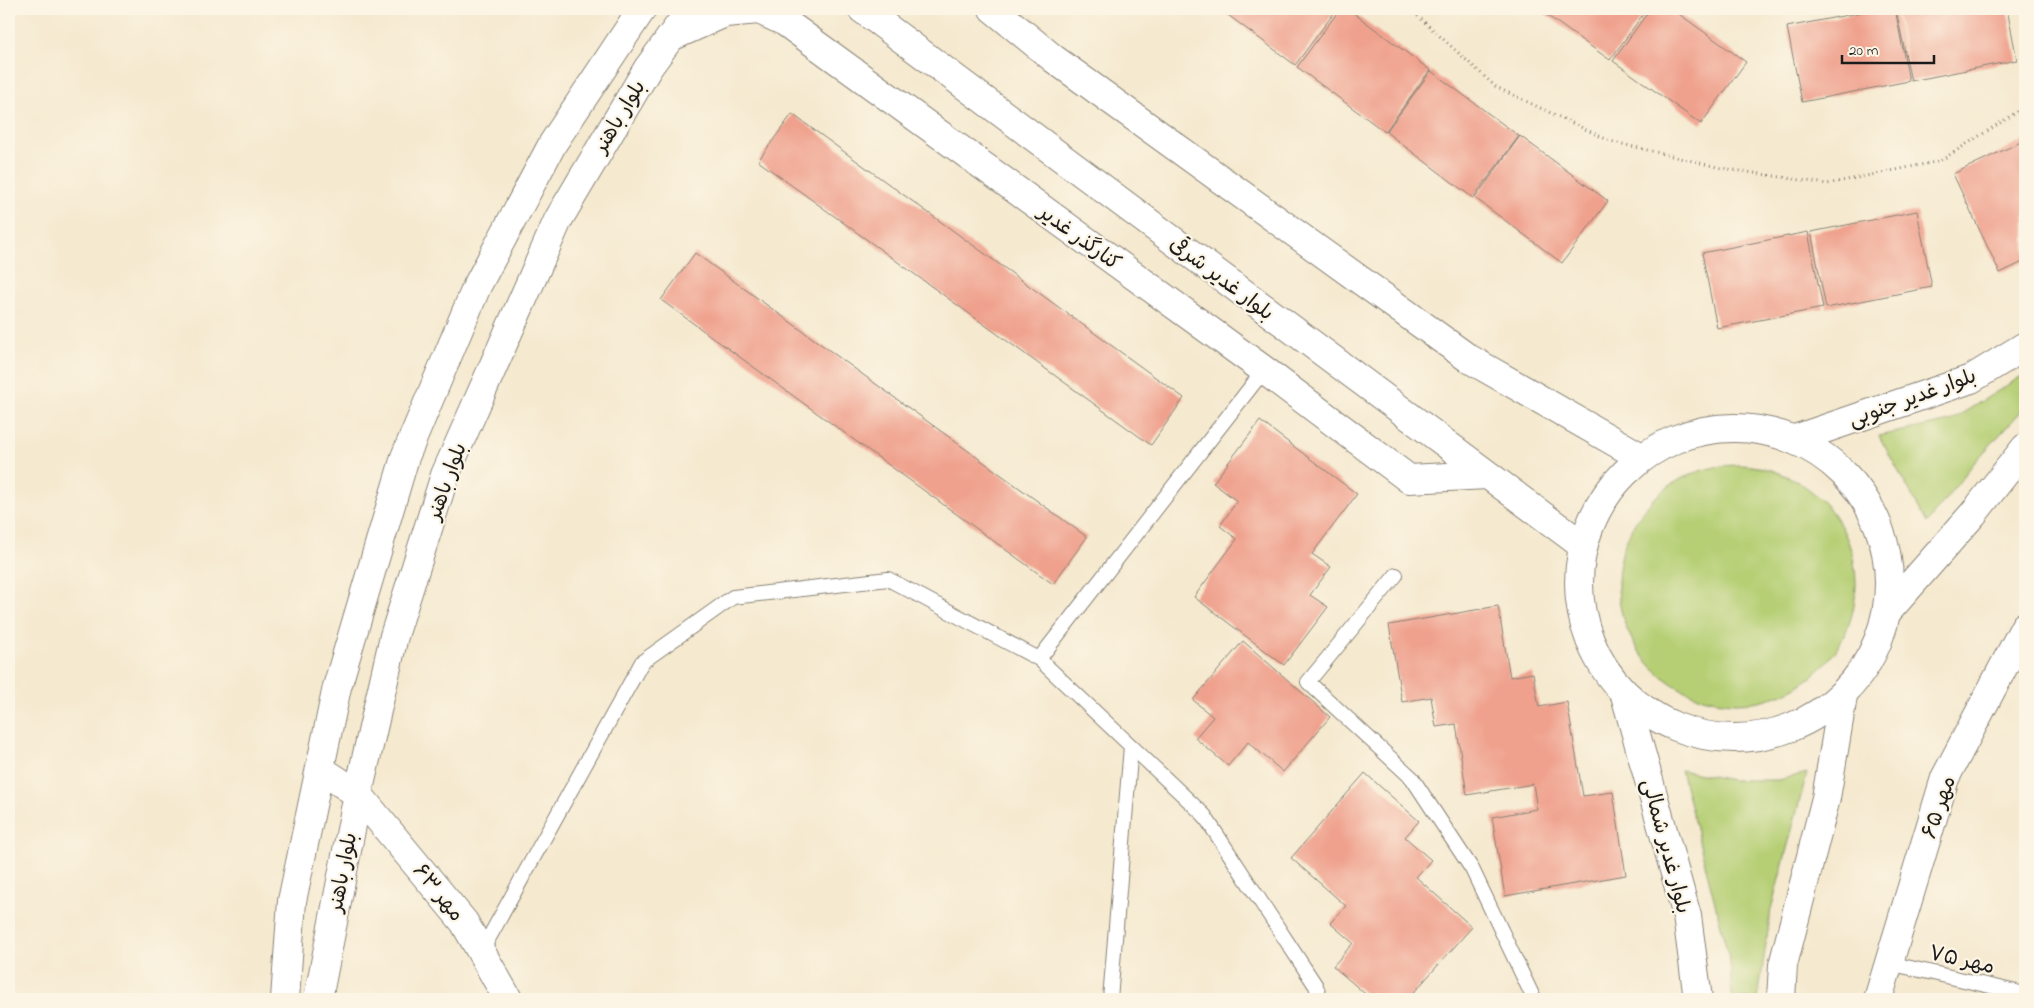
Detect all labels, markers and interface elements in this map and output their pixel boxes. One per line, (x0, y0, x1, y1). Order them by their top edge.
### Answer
scale bar (1842, 32, 1934, 64)
text: 20 m (1849, 40, 1879, 62)
street label: بلوار باهنر (586, 75, 654, 161)
street label: کنارگذر غدیر (1030, 197, 1126, 279)
street label: بلوار غدیر شرقی (1162, 230, 1279, 329)
street label: بلوار غدیر جنوبی (1845, 362, 1981, 436)
street label: بلوار باهنر (419, 439, 476, 526)
street label: مهر ۶۵ (1915, 772, 1965, 843)
street label: بلوار غدیر شمالی (1633, 776, 1697, 917)
street label: بلوار باهنر (321, 830, 366, 917)
street label: مهر ۶۳ (405, 858, 470, 929)
street label: مهر ۷۵ (1926, 939, 1997, 983)

